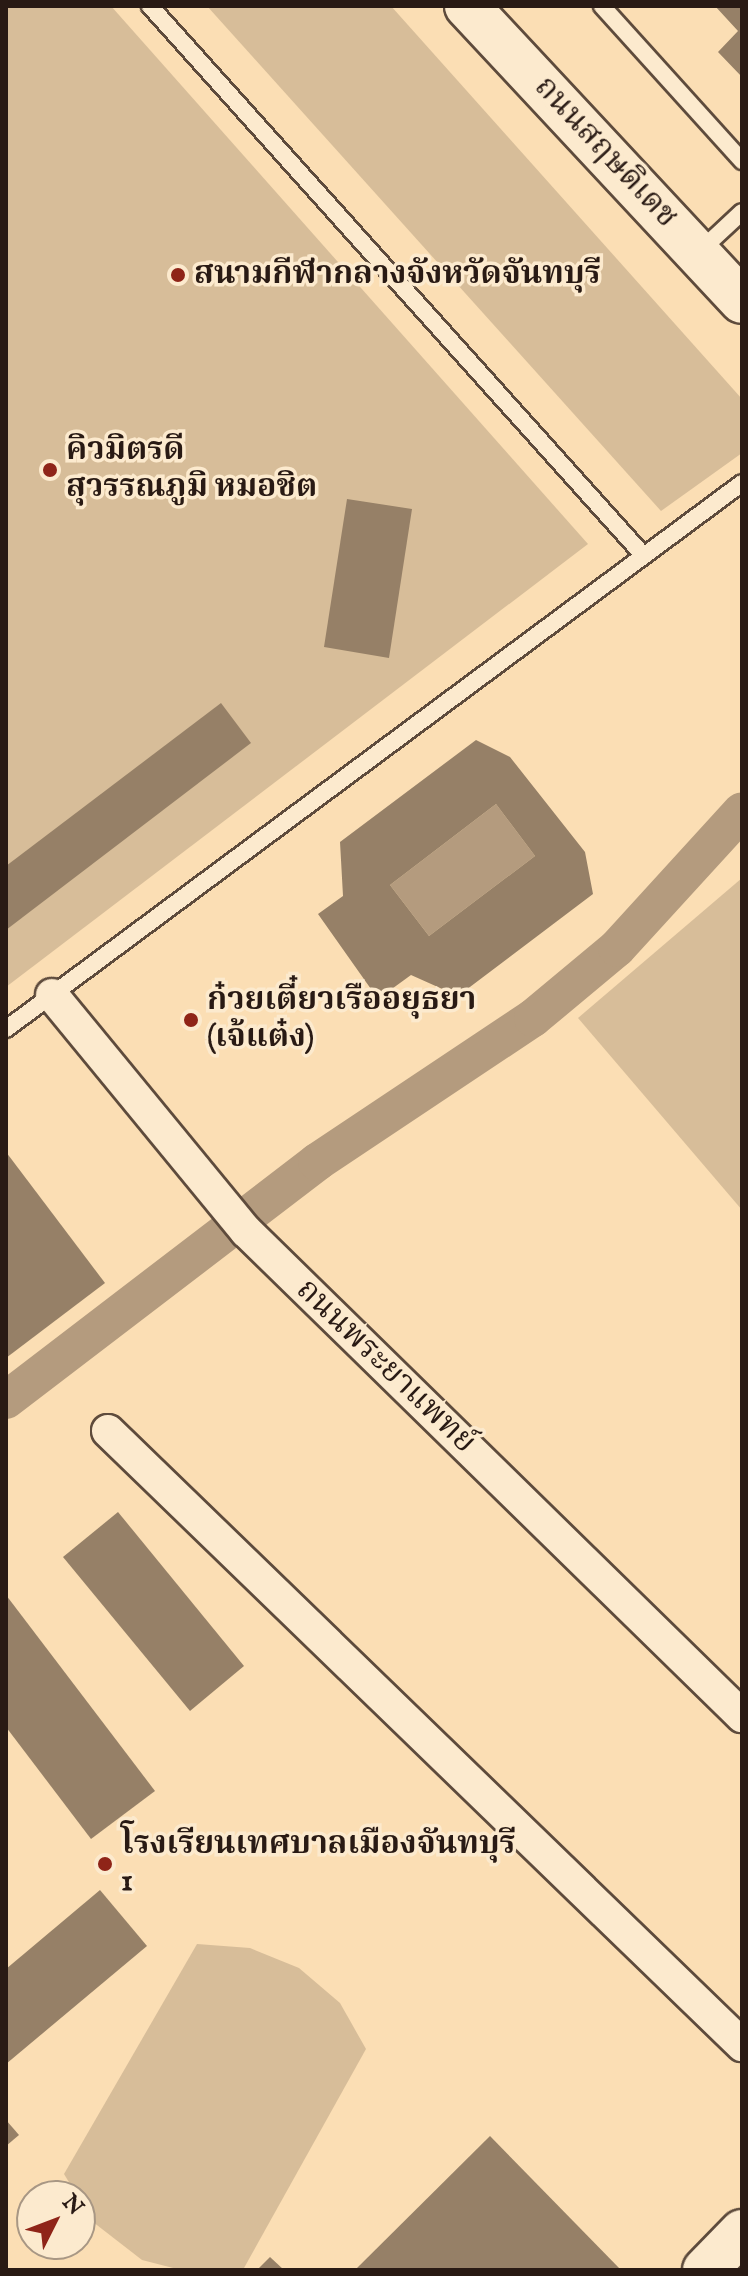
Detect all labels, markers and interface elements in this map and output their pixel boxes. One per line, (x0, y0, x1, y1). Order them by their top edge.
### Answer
street label: ถนนสฤษดิเดช (525, 69, 685, 237)
place label: สนามกีฬากลางจังหวัดจันทบุรี (194, 256, 601, 294)
marker: สนามกีฬากลางจังหวัดจันทบุรี (169, 266, 187, 284)
place label: คิวมิตรดี สุวรรณภูมิ หมอชิต (66, 433, 317, 508)
marker: คิวมิตรดี สุวรรณภูมิ หมอชิต (41, 461, 59, 479)
place label: ก๋วยเตี๋ยวเรืออยุธยา (เจ้แต๋ง) (207, 983, 476, 1058)
marker: ก๋วยเตี๋ยวเรืออยุธยา (เจ้แต๋ง) (182, 1011, 200, 1029)
street label: ถนนพระยาแพทย์ (287, 1272, 483, 1462)
place label: โรงเรียนเทศบาลเมืองจันทบุรี 1 (121, 1827, 516, 1902)
marker: โรงเรียนเทศบาลเมืองจันทบุรี 1 (96, 1855, 114, 1873)
north arrow (16, 2180, 96, 2260)
text: N (56, 2189, 89, 2222)

